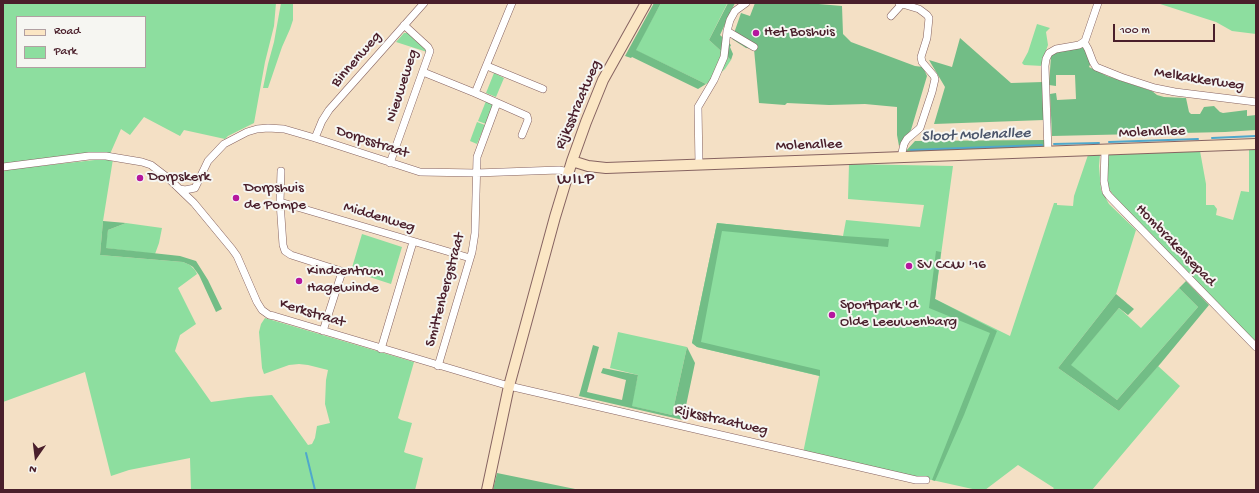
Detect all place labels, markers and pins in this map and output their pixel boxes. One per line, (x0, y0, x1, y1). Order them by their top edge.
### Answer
place label: Het Boshuis (764, 24, 835, 42)
marker: Het Boshuis (751, 28, 761, 38)
place label: Dorpskerk (148, 169, 210, 187)
marker: Dorpskerk (135, 173, 145, 183)
place label: Dorpshuis de Pompe (244, 180, 306, 215)
marker: Dorpshuis de Pompe (231, 193, 241, 203)
place label: SV CCW '16 (917, 257, 986, 275)
marker: SV CCW '16 (904, 261, 914, 271)
place label: Kindcentrum Hagewinde (307, 263, 384, 298)
marker: Kindcentrum Hagewinde (294, 276, 304, 286)
place label: Sportpark 'd Olde Leeuwenbarg (840, 297, 957, 332)
marker: Sportpark 'd Olde Leeuwenbarg (827, 310, 837, 320)

